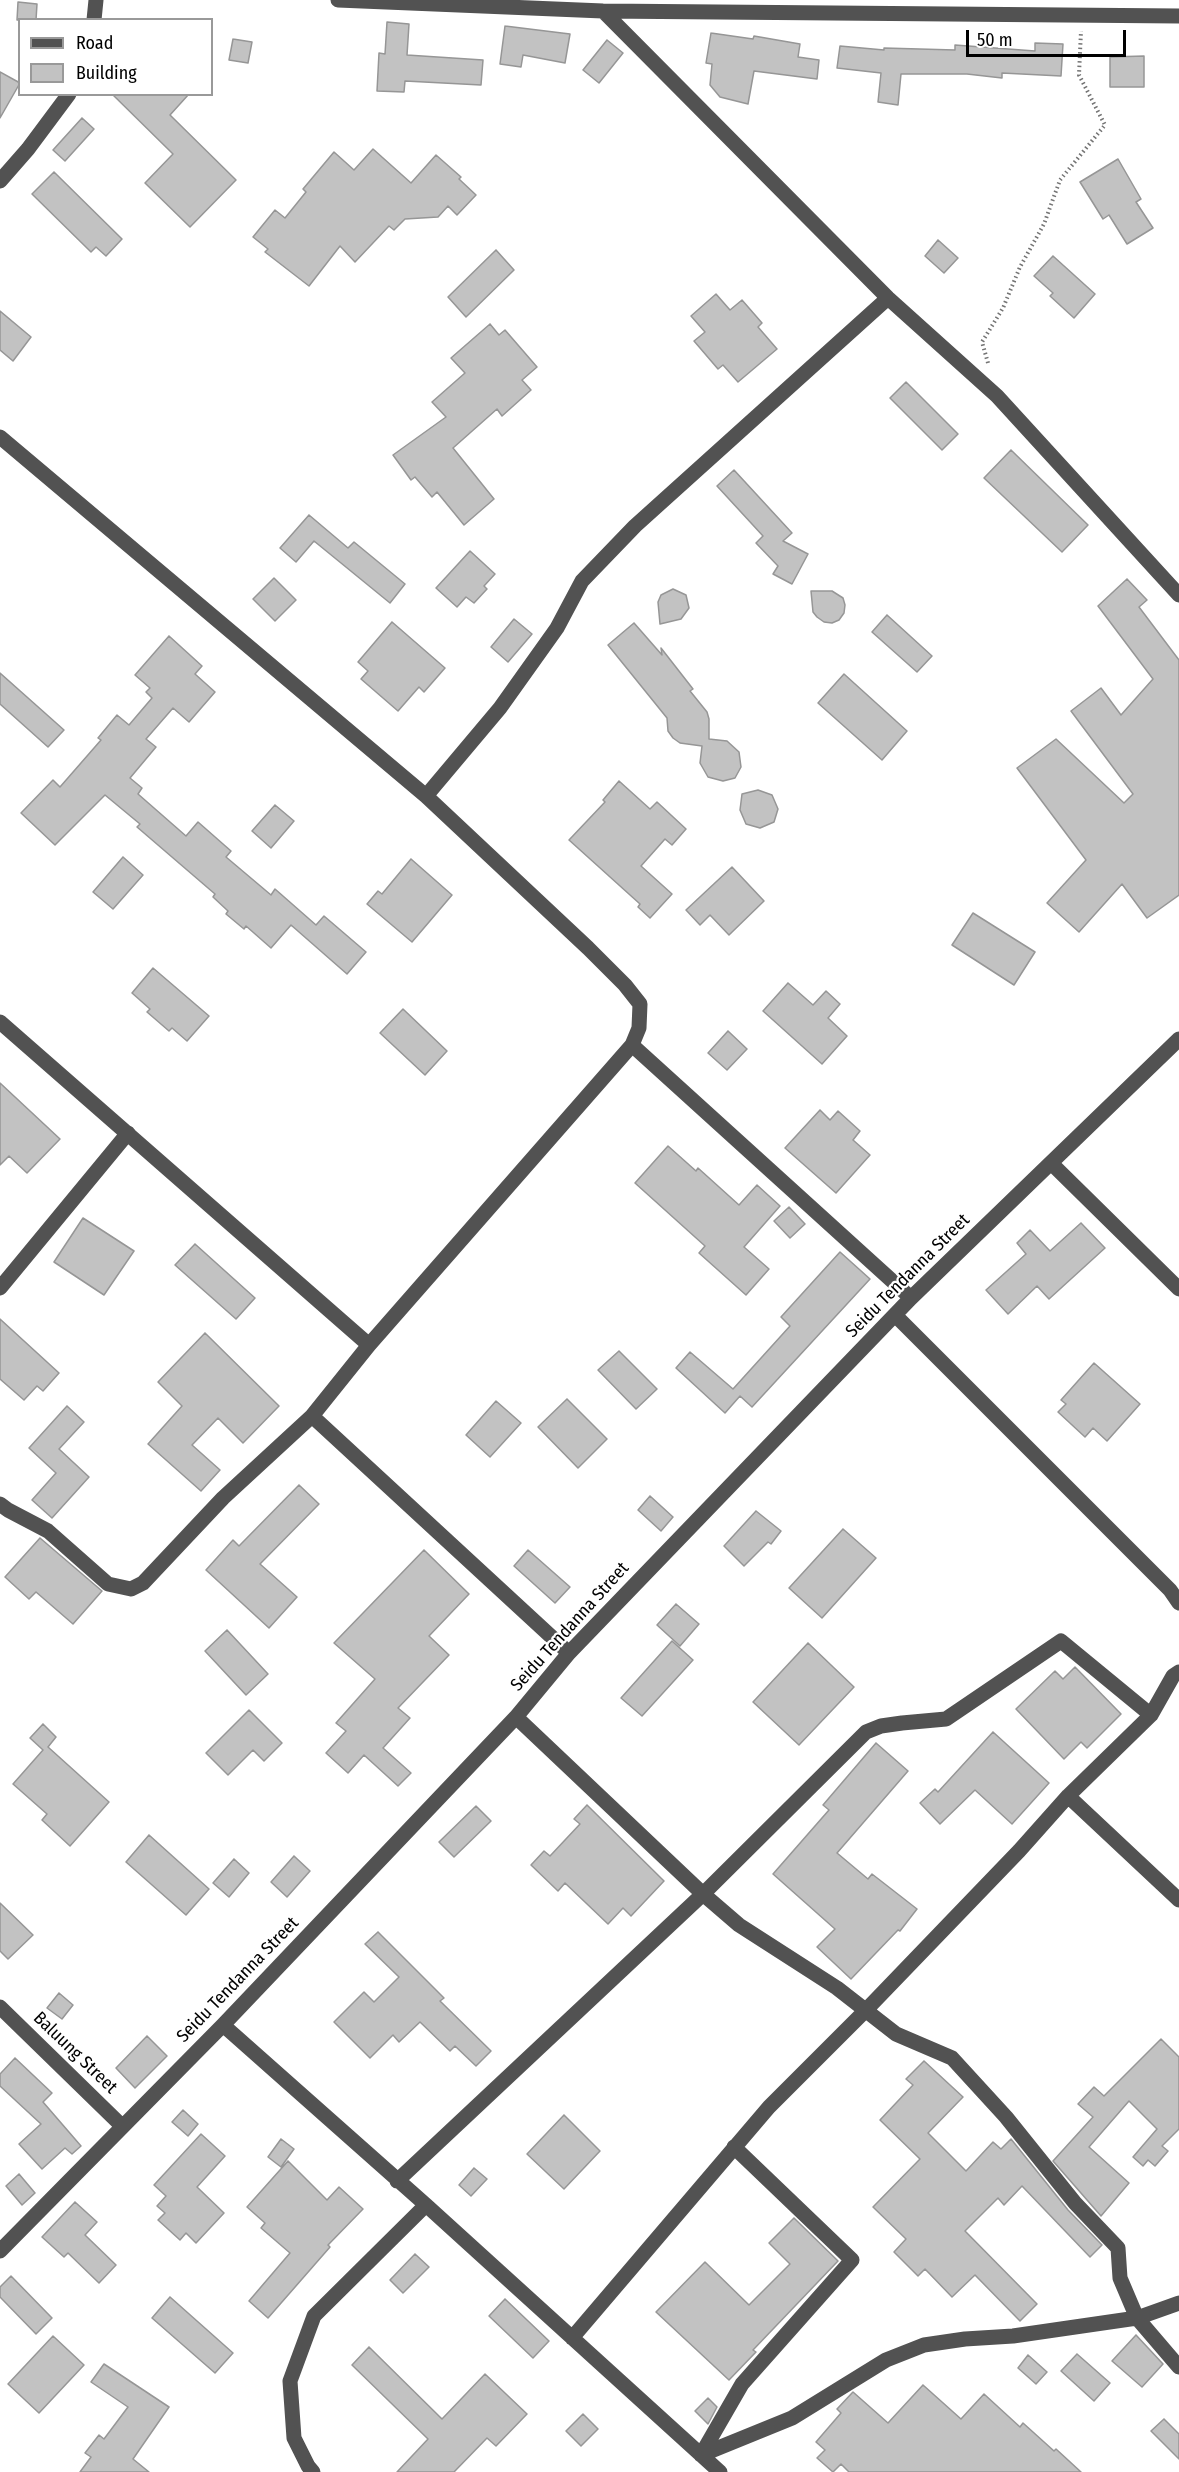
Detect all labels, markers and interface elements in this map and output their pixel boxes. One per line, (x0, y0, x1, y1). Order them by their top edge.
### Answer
legend (18, 18, 213, 96)
scale bar (969, 18, 1130, 56)
text: 50 m (977, 29, 1013, 51)
text: Road (76, 32, 113, 54)
text: Building (76, 62, 137, 84)
street label: Seidu Tendanna Street (842, 1210, 974, 1342)
street label: Seidu Tendanna Street (506, 1558, 634, 1696)
street label: Seidu Tendanna Street (173, 1913, 303, 2047)
street label: Baluung Street (28, 2008, 122, 2098)

